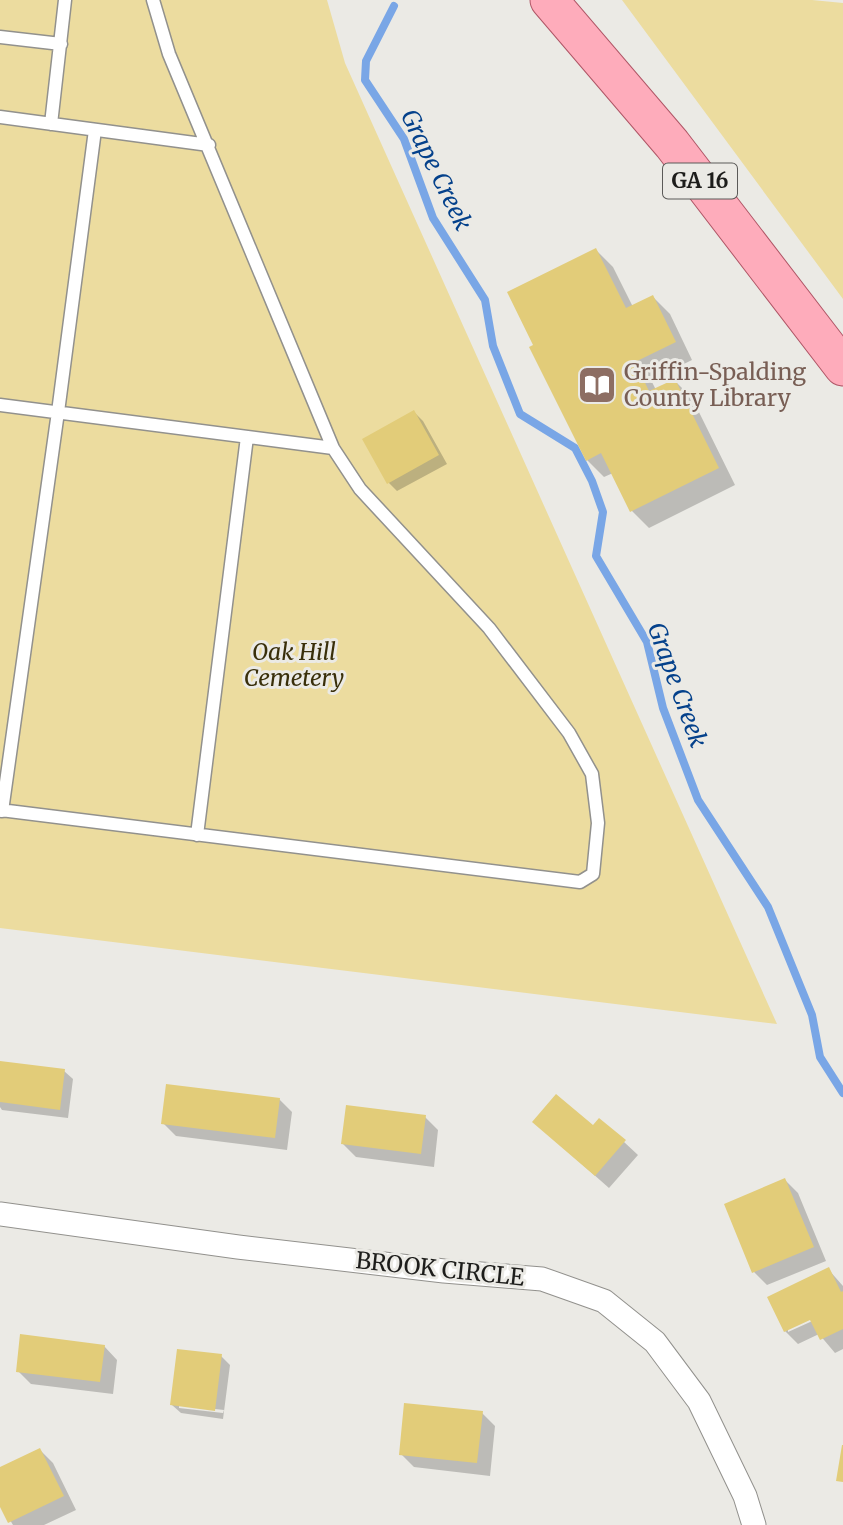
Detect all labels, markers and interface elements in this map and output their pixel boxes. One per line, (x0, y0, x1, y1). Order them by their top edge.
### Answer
water label: Grape Creek (394, 104, 479, 235)
road number: GA 16 (663, 164, 737, 198)
place label: Griffin-Spalding County Library (624, 357, 806, 412)
library icon: Griffin-Spalding County Library (576, 364, 618, 406)
water label: Grape Creek (641, 618, 714, 751)
park label: Oak Hill Cemetery (244, 637, 344, 692)
street label: BROOK CIRCLE (354, 1245, 526, 1292)

